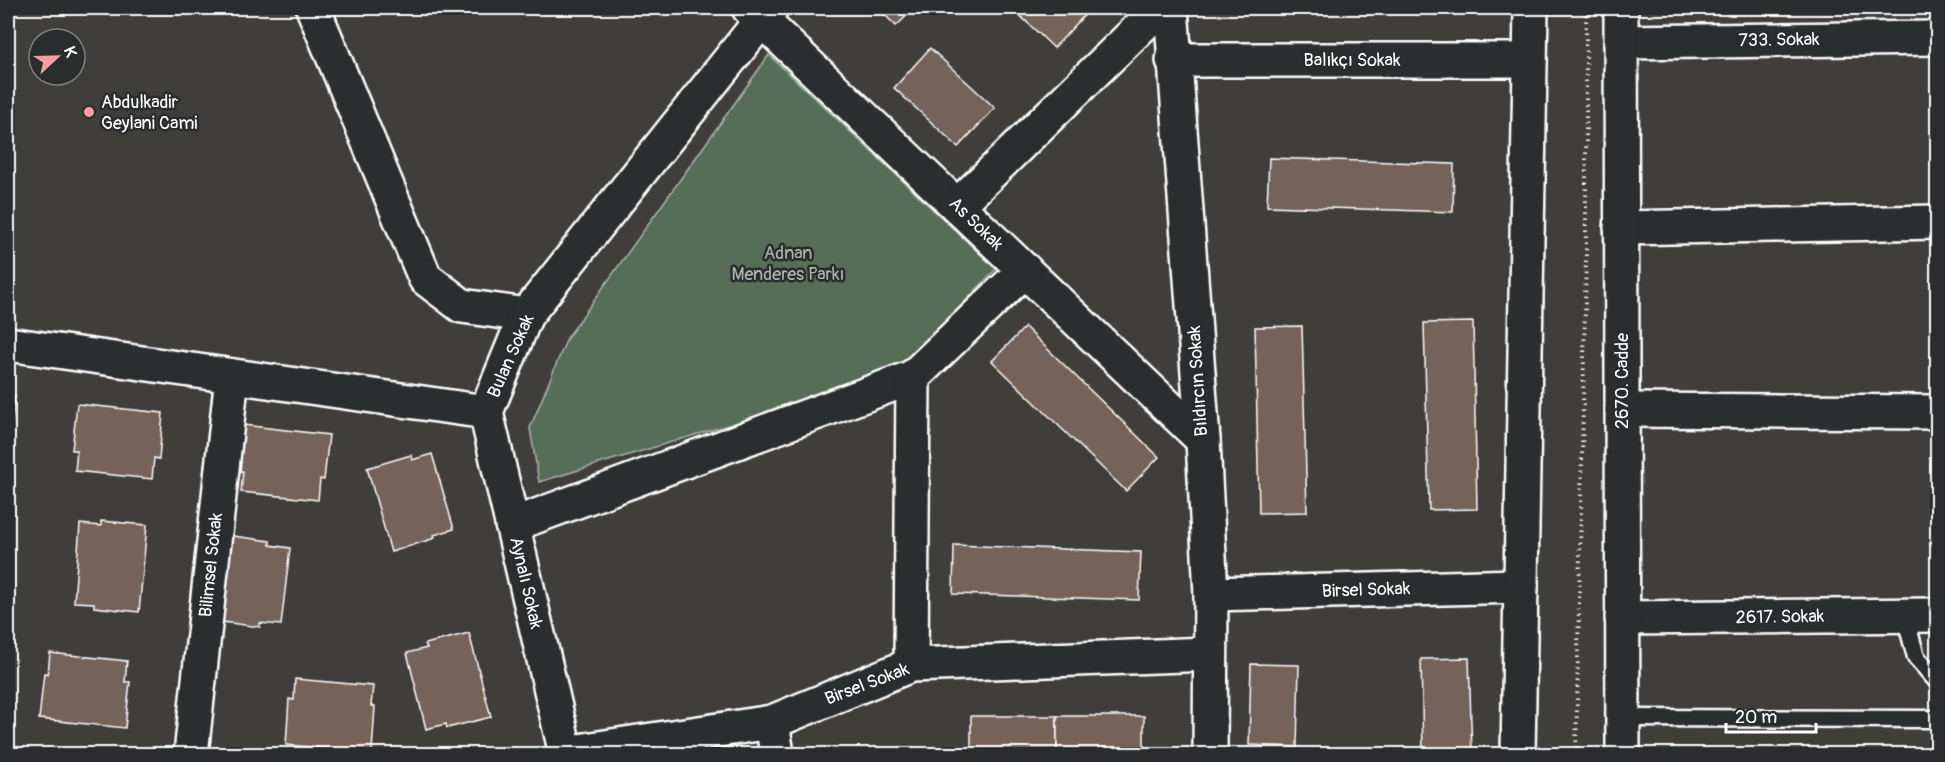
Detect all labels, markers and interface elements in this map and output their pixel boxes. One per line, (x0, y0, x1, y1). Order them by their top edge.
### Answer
north arrow (27, 27, 87, 87)
street label: 733. Sokak (1738, 28, 1820, 52)
text: K (59, 44, 81, 60)
street label: Balıkçı Sokak (1304, 49, 1401, 72)
place label: Abdulkadir Geylani Cami (101, 91, 198, 135)
marker: Abdulkadir Geylani Cami (82, 105, 96, 119)
street label: As Sokak (944, 192, 1009, 256)
park label: Adnan Menderes Parkı (732, 242, 844, 286)
street label: Bulan Sokak (482, 310, 540, 401)
street label: Bıldırcın Sokak (1183, 324, 1213, 437)
street label: 2670. Cadde (1611, 333, 1634, 429)
street label: Bilimsel Sokak (194, 511, 228, 618)
street label: Aynalı Sokak (504, 535, 548, 632)
street label: Birsel Sokak (1321, 577, 1411, 603)
street label: 2617. Sokak (1736, 605, 1825, 629)
street label: Birsel Sokak (822, 657, 913, 711)
scale bar (1726, 696, 1816, 734)
text: 20 m (1735, 706, 1777, 729)

